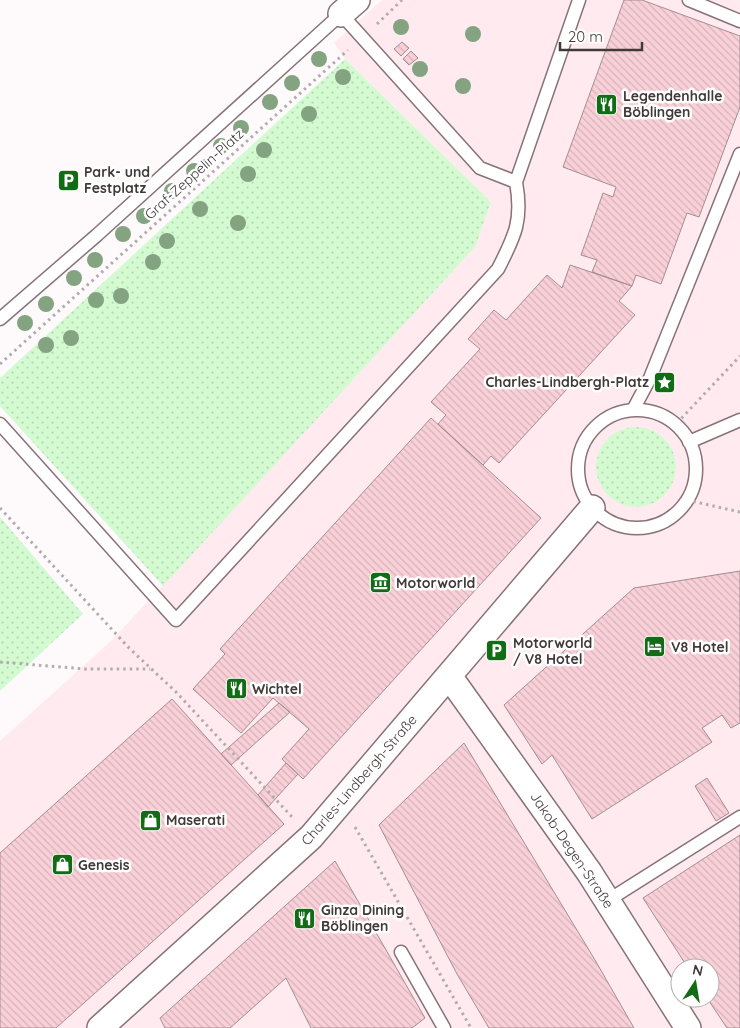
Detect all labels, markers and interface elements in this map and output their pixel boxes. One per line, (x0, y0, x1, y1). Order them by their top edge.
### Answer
scale bar (560, 20, 642, 52)
text: 20 m (568, 27, 603, 46)
place label: Legendenhalle Böblingen (623, 87, 722, 121)
restaurant icon: Legendenhalle Böblingen (595, 92, 619, 116)
street label: Graf-Zeppelin-Platz (141, 125, 247, 223)
place label: Park- und Festplatz (84, 163, 150, 197)
parking icon: Park- und Festplatz (56, 168, 80, 192)
place icon: Charles-Lindbergh-Platz (653, 370, 677, 394)
place label: Charles-Lindbergh-Platz (486, 373, 649, 391)
museum icon: Motorworld (368, 571, 392, 595)
place label: Motorworld (396, 574, 475, 592)
place label: Motorworld / V8 Hotel (513, 634, 592, 668)
hotel icon: V8 Hotel (643, 635, 667, 659)
place label: V8 Hotel (671, 638, 729, 656)
parking icon: Motorworld / V8 Hotel (485, 639, 509, 663)
restaurant icon: Wichtel (224, 677, 248, 701)
place label: Wichtel (252, 680, 302, 698)
street label: Charles-Lindbergh-Straße (297, 711, 421, 849)
street label: Jakob-Degen-Straße (526, 788, 618, 912)
shop icon: Maserati (138, 808, 162, 832)
place label: Maserati (166, 811, 225, 829)
shop icon: Genesis (50, 853, 74, 877)
place label: Genesis (78, 856, 130, 874)
place label: Ginza Dining Böblingen (321, 901, 404, 935)
restaurant icon: Ginza Dining Böblingen (293, 906, 317, 930)
north arrow (670, 958, 720, 1008)
text: N (691, 960, 705, 980)

